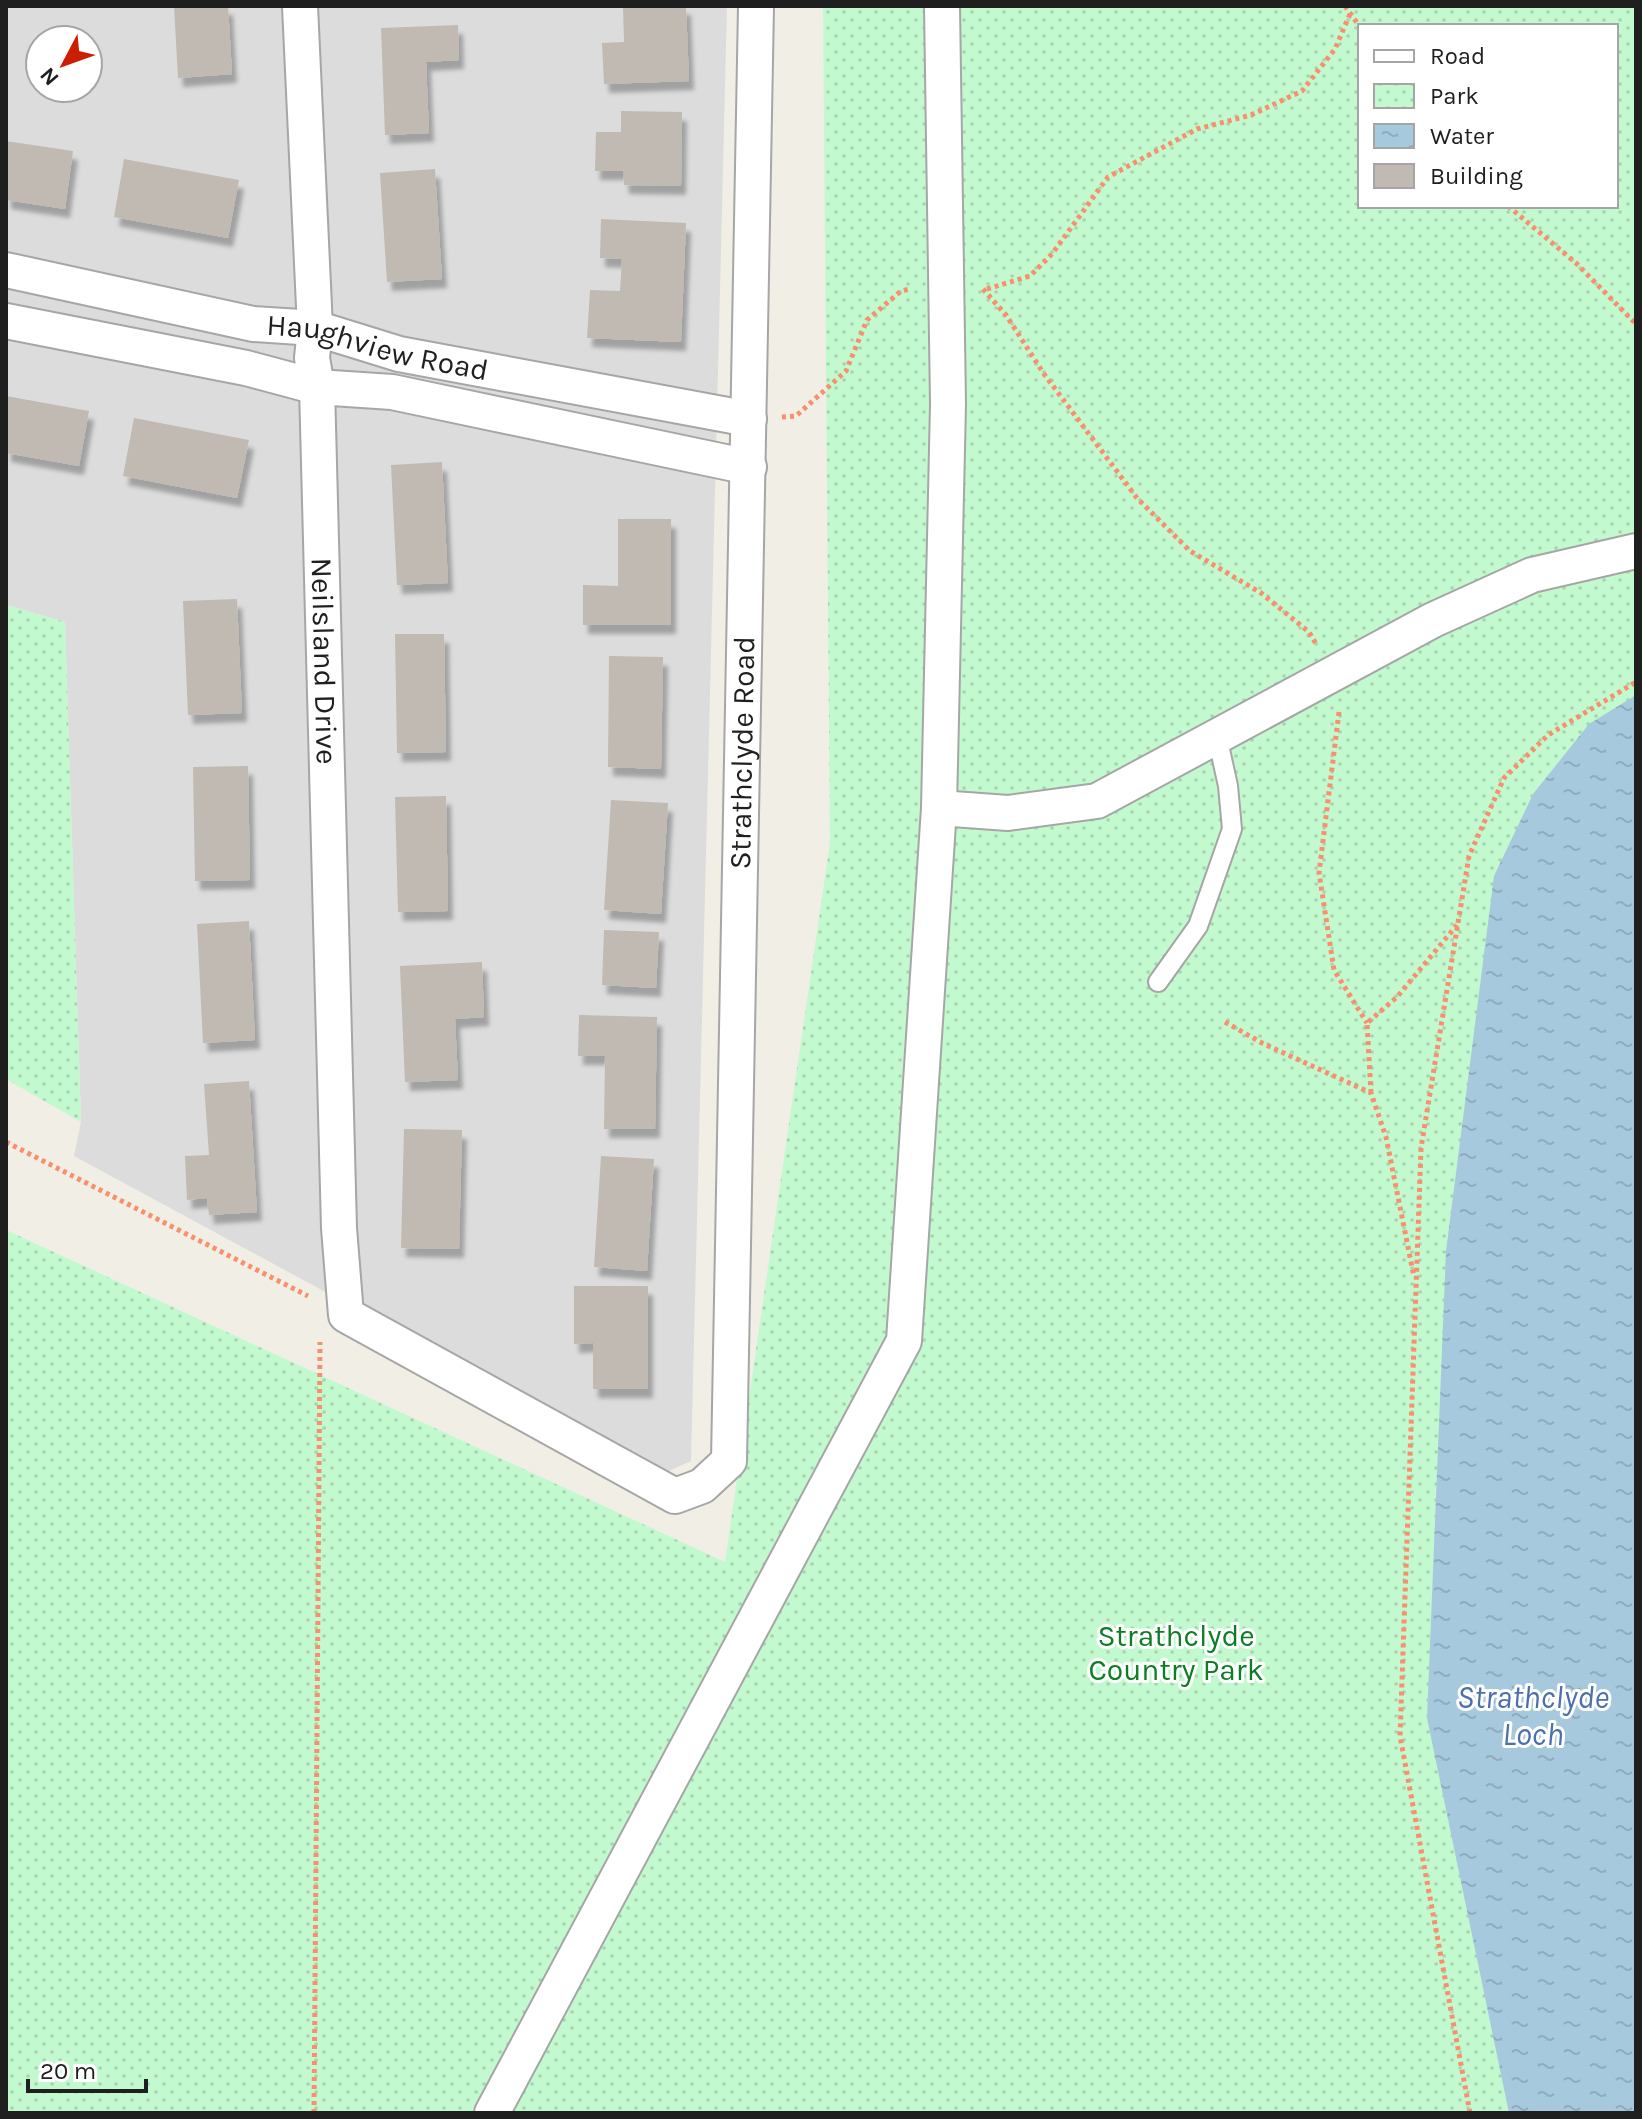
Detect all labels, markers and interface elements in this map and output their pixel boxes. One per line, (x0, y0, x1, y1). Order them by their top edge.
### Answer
north arrow (24, 24, 104, 104)
legend (1358, 24, 1618, 208)
text: Road (1430, 42, 1485, 70)
text: N (35, 62, 65, 91)
text: Park (1430, 82, 1479, 110)
text: Water (1430, 122, 1494, 150)
text: Building (1430, 162, 1523, 190)
street label: Haughview Road (265, 307, 491, 388)
street label: Neilsland Drive (303, 557, 345, 765)
street label: Strathclyde Road (722, 636, 762, 870)
park label: Strathclyde Country Park (1088, 1618, 1264, 1688)
water label: Strathclyde Loch (1457, 1679, 1609, 1753)
scale bar (28, 2043, 146, 2093)
text: 20 m (40, 2057, 96, 2085)

